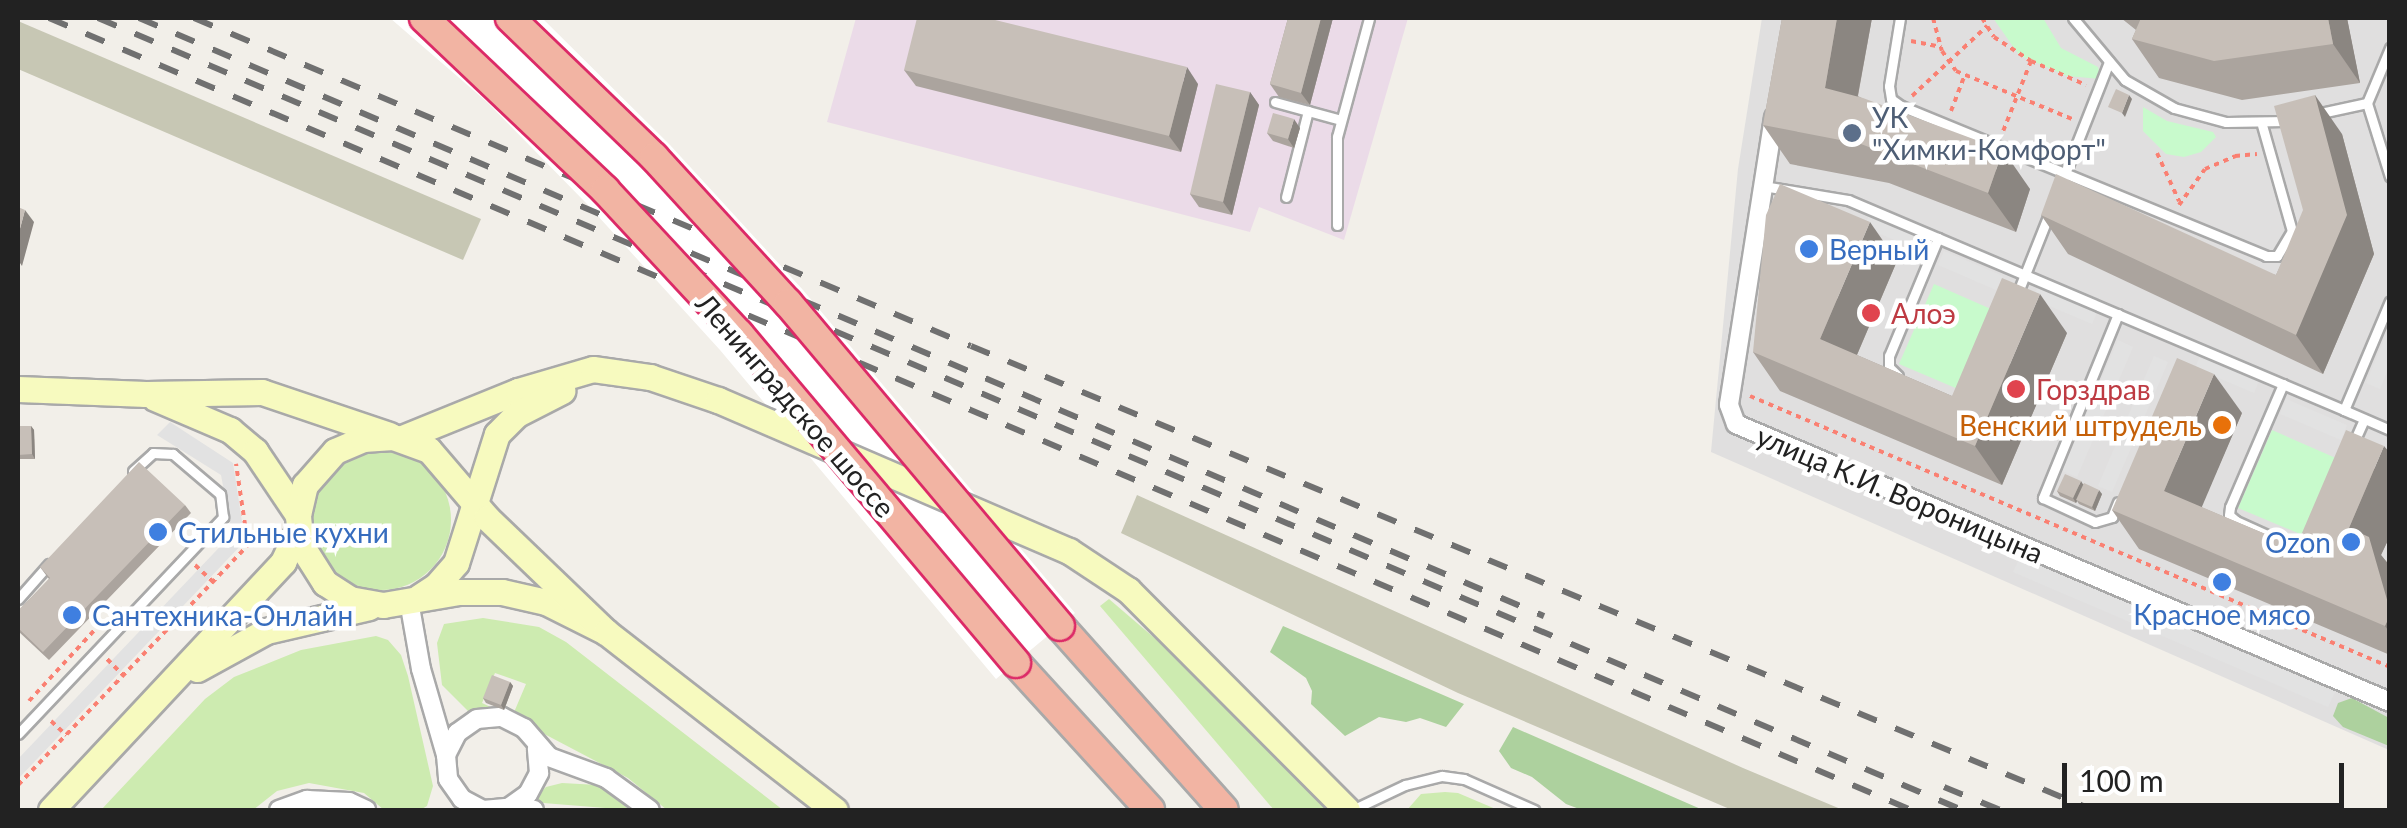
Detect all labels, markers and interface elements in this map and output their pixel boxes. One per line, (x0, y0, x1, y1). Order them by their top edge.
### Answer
place label: УК "Химки-Комфорт" (1872, 100, 2106, 166)
marker: УК "Химки-Комфорт" (1841, 122, 1863, 144)
place label: Верный (1829, 232, 1929, 266)
marker: Верный (1798, 238, 1820, 260)
street label: Ленинградское шоссе (690, 286, 902, 524)
place label: Алоэ (1891, 296, 1956, 330)
marker: Алоэ (1860, 302, 1882, 324)
place label: Горздрав (2036, 372, 2151, 406)
marker: Горздрав (2005, 378, 2027, 400)
place label: Венский штрудель (1959, 408, 2202, 442)
marker: Венский штрудель (2211, 414, 2233, 436)
street label: улица К.И. Вороницына (1752, 418, 2048, 570)
place label: Стильные кухни (178, 515, 389, 549)
marker: Стильные кухни (147, 521, 169, 543)
place label: Ozon (2265, 525, 2331, 559)
marker: Ozon (2340, 531, 2362, 553)
marker: Красное мясо (2211, 571, 2233, 593)
place label: Красное мясо (2133, 597, 2311, 631)
place label: Сантехника-Онлайн (92, 598, 353, 632)
marker: Сантехника-Онлайн (61, 604, 83, 626)
scale bar (2067, 743, 2350, 805)
text: 100 m (2079, 762, 2164, 798)

